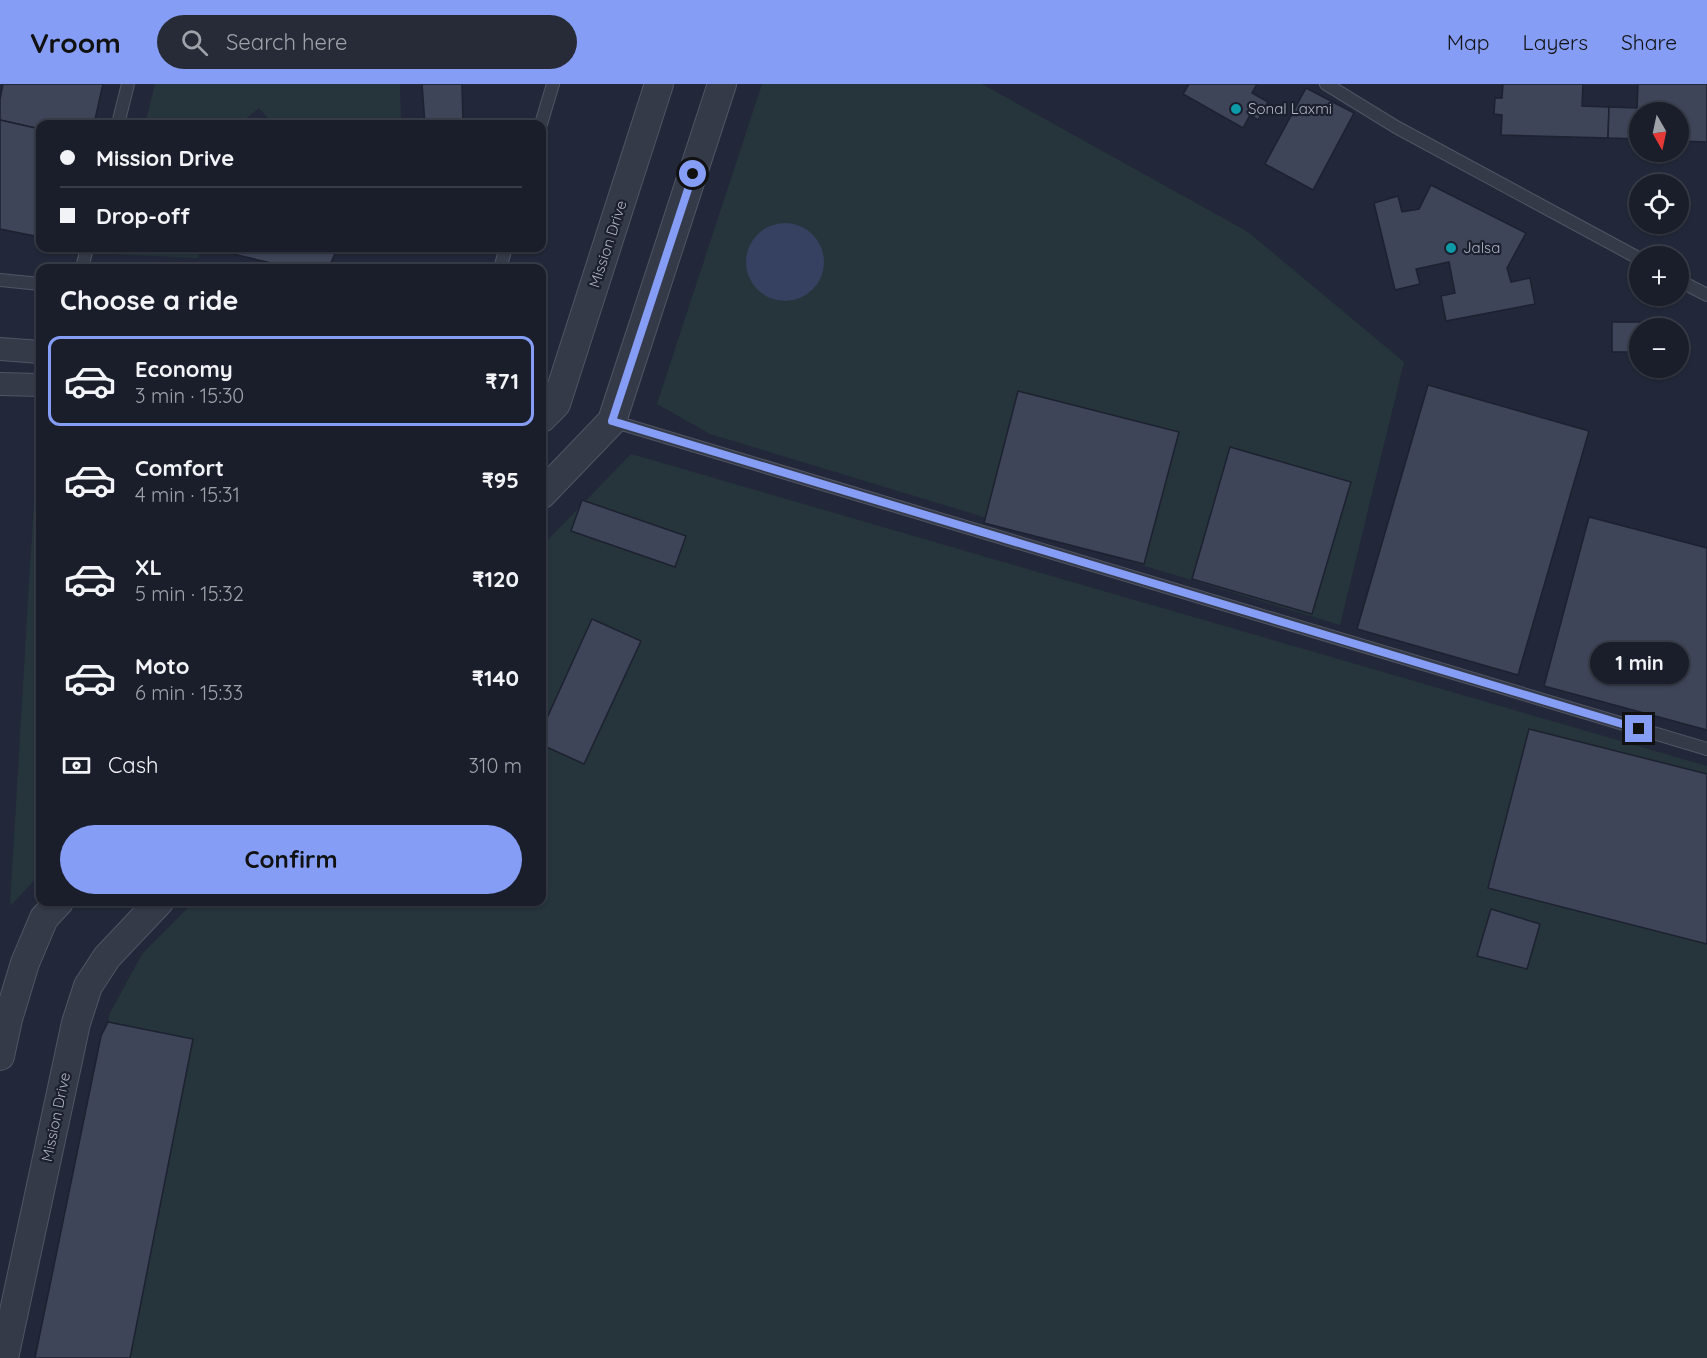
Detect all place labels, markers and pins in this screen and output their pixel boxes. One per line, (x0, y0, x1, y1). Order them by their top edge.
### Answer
place label: Sonal Laxmi (1248, 99, 1332, 118)
marker: Sonal Laxmi (1229, 102, 1243, 116)
place label: Jalsa (1463, 238, 1500, 257)
marker: Jalsa (1444, 241, 1458, 255)

